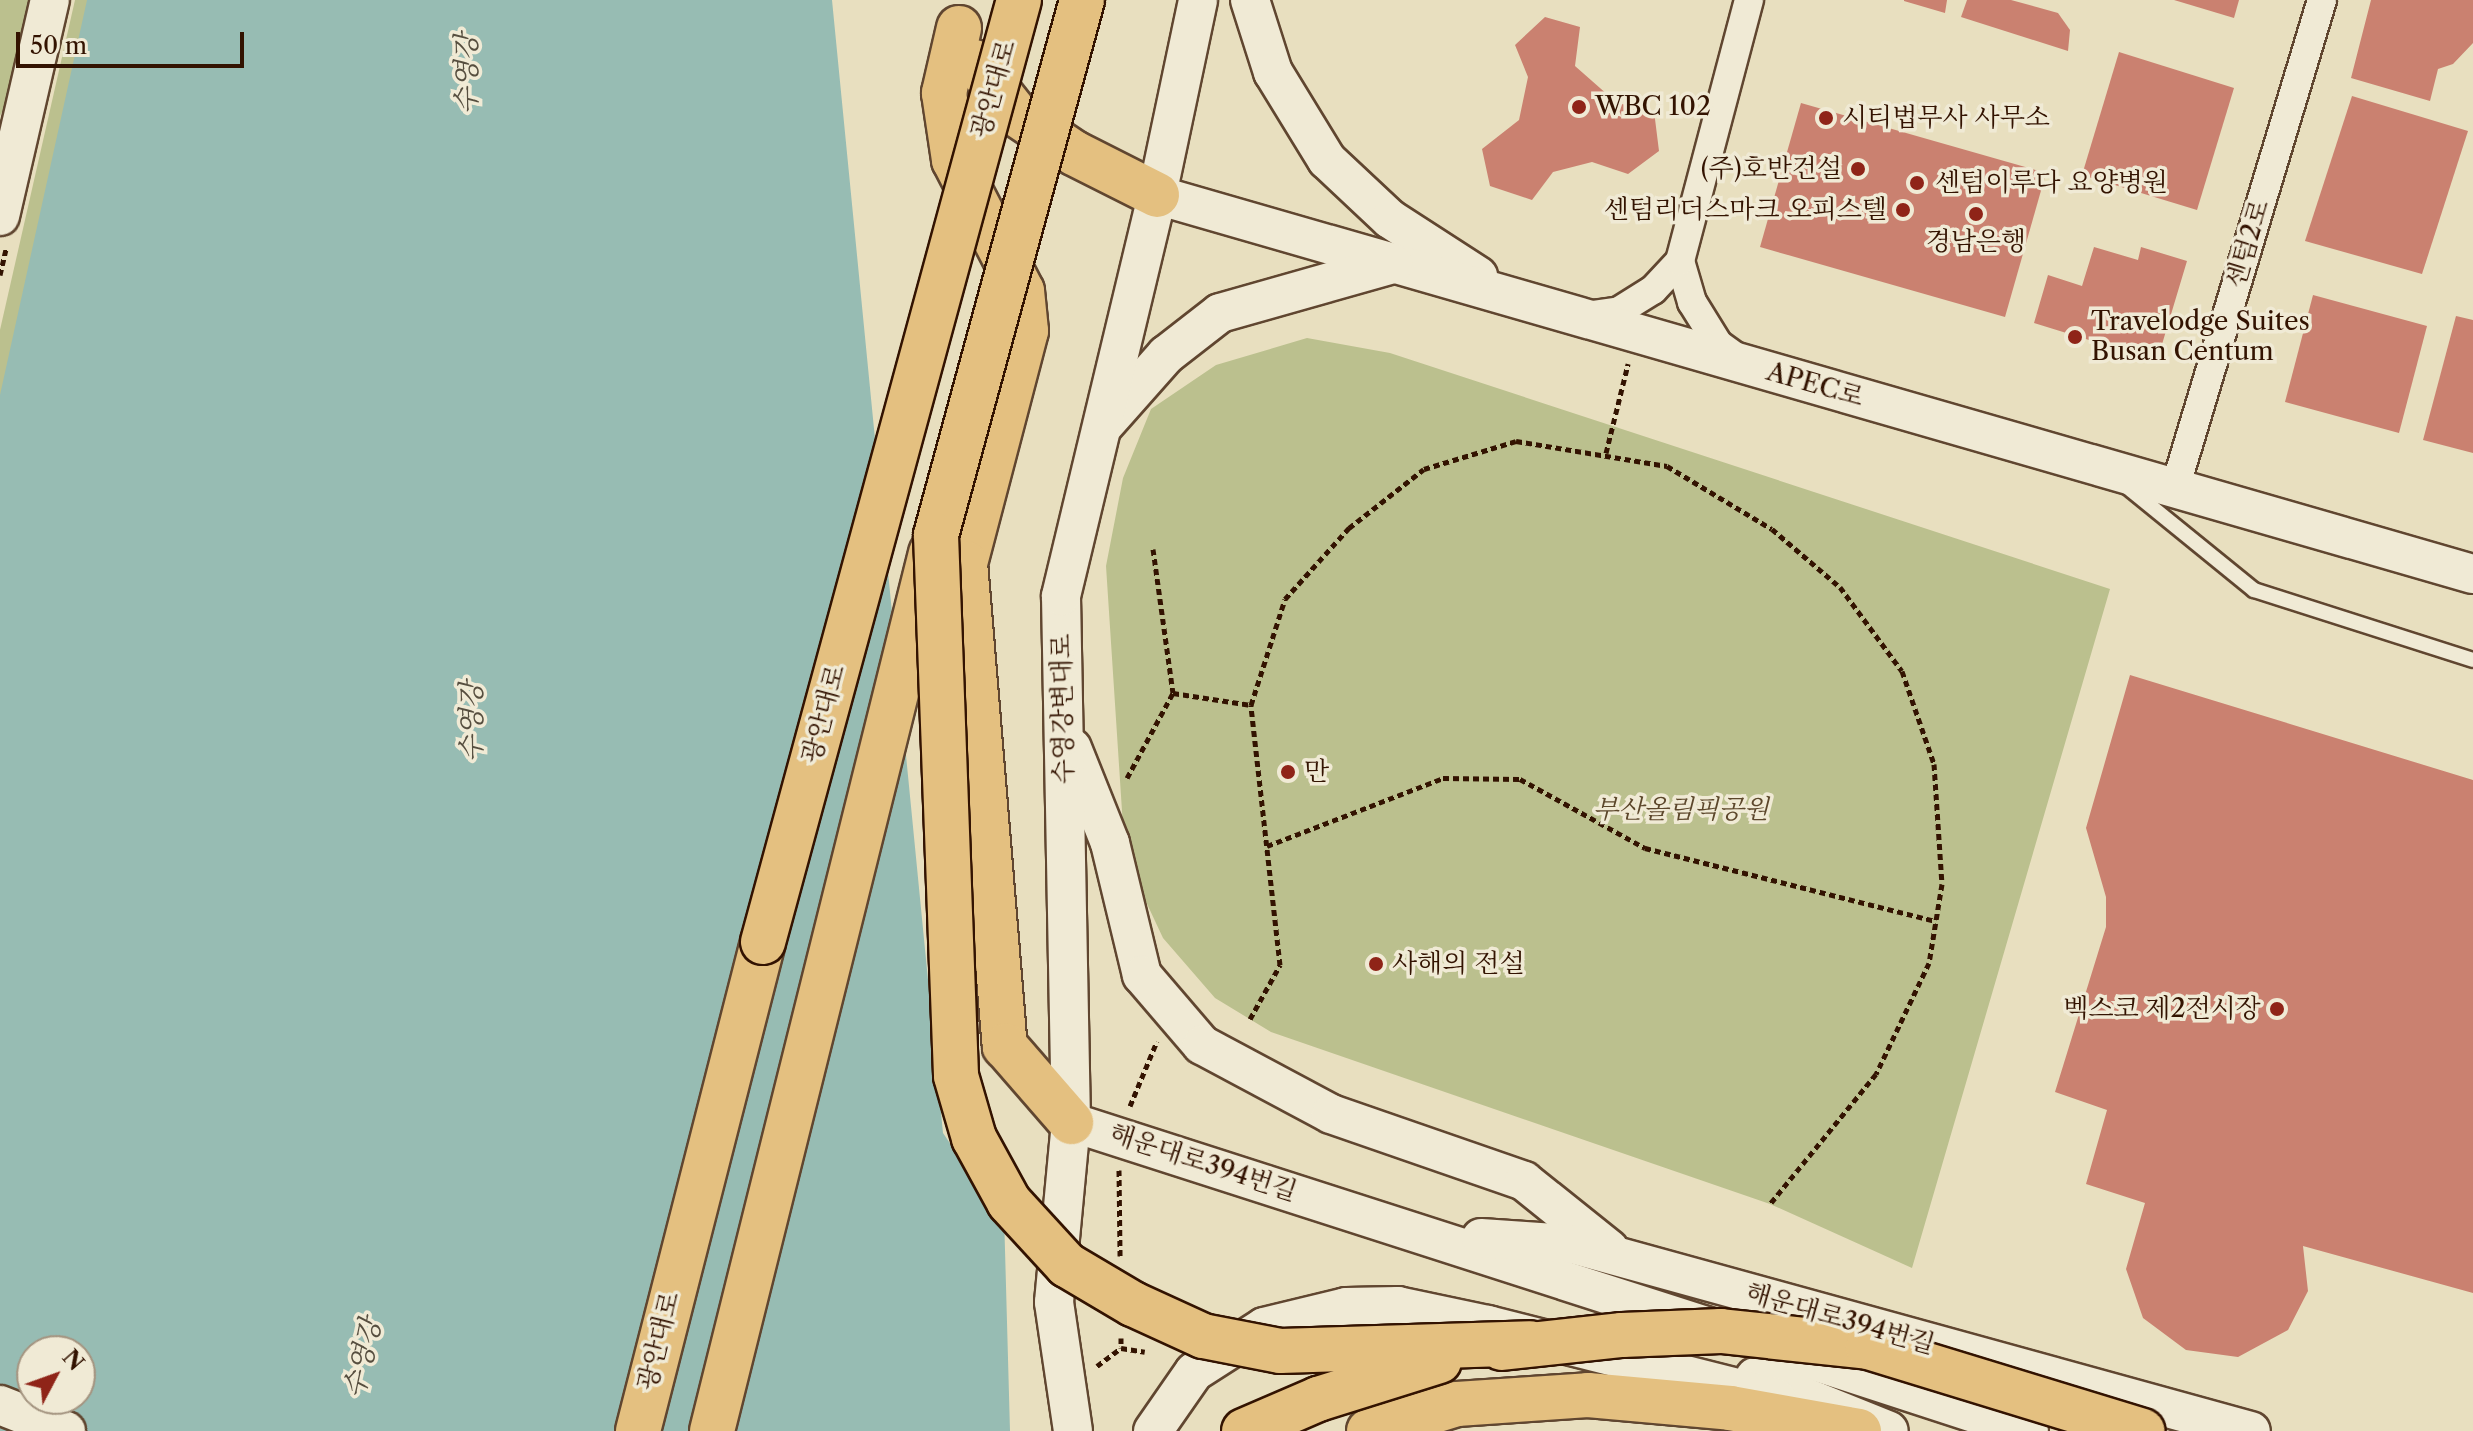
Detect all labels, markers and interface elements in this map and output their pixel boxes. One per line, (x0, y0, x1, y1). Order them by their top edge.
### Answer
scale bar (20, 16, 248, 66)
text: 50 m (30, 31, 87, 60)
water label: 수영강 (449, 33, 483, 115)
street label: 광안대로 (965, 36, 1023, 142)
place label: WBC 102 (1595, 91, 1711, 123)
marker: WBC 102 (1570, 98, 1588, 116)
place label: 시티법무사 사무소 (1842, 102, 2050, 134)
marker: 시티법무사 사무소 (1817, 109, 1835, 127)
place label: (주)호반건설 (1701, 153, 1842, 185)
marker: (주)호반건설 (1849, 160, 1867, 178)
place label: 센텀이루다 요양병원 (1935, 167, 2168, 199)
marker: 센텀이루다 요양병원 (1906, 172, 1928, 194)
place label: 센텀리더스마크 오피스텔 (1604, 194, 1887, 226)
street label: 센텀2로 (2220, 196, 2276, 292)
marker: 센텀리더스마크 오피스텔 (1894, 201, 1912, 219)
marker: 경남은행 (1967, 205, 1985, 223)
place label: 경남은행 (1926, 226, 2026, 258)
place label: Travelodge Suites Busan Centum (2091, 306, 2310, 368)
marker: Travelodge Suites Busan Centum (2066, 328, 2084, 346)
street label: APEC로 (1763, 356, 1867, 414)
street label: 수영강변대로 (1046, 633, 1080, 785)
street label: 광안대로 (796, 661, 852, 767)
water label: 수영강 (454, 681, 488, 763)
place label: 만 (1304, 756, 1329, 788)
marker: 만 (1279, 763, 1297, 781)
park label: 부산올림픽공원 (1593, 794, 1769, 826)
place label: 사해의 전설 (1392, 948, 1525, 980)
marker: 사해의 전설 (1367, 955, 1385, 973)
place label: 벡스코 제2전시장 (2063, 993, 2261, 1025)
marker: 벡스코 제2전시장 (2268, 1000, 2286, 1018)
street label: 해운대로394번길 (1105, 1118, 1301, 1208)
street label: 해운대로394번길 (1742, 1277, 1938, 1361)
street label: 광안대로 (632, 1288, 686, 1394)
water label: 수영강 (337, 1315, 387, 1401)
north arrow (16, 1335, 96, 1415)
text: N (57, 1344, 89, 1376)

